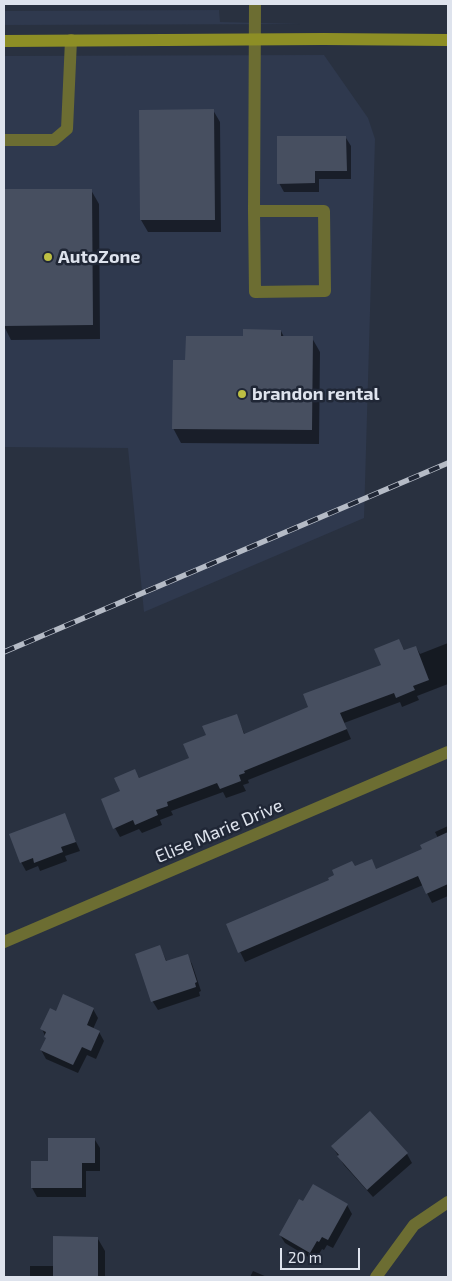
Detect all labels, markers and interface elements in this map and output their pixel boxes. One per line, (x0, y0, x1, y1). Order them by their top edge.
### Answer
place label: AutoZone (58, 246, 140, 268)
marker: AutoZone (42, 251, 54, 263)
place label: brandon rental (252, 383, 380, 405)
marker: brandon rental (236, 388, 248, 400)
street label: Elise Marie Drive (152, 794, 286, 868)
scale bar (282, 1238, 362, 1270)
text: 20 m (288, 1248, 322, 1266)

